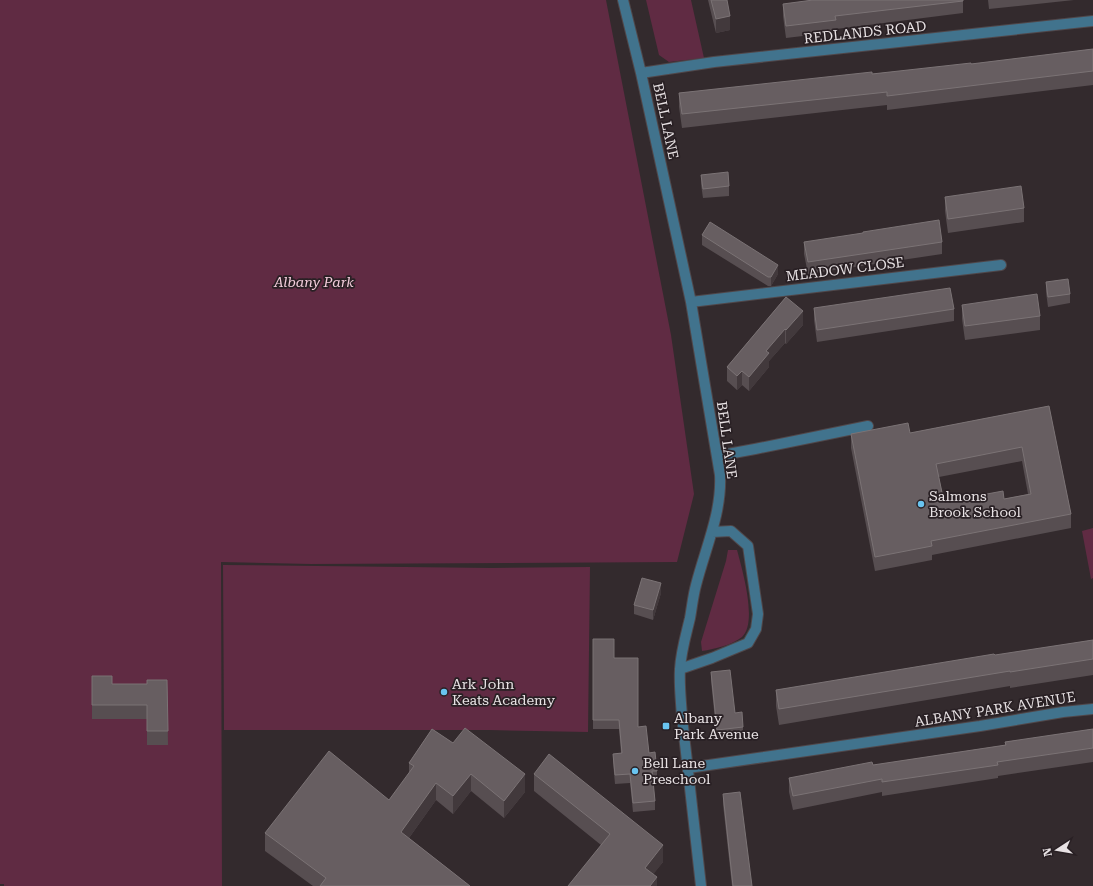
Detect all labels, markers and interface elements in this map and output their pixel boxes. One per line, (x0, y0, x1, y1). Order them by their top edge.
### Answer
street label: REDLANDS ROAD (803, 18, 927, 46)
street label: BELL LANE (650, 81, 682, 161)
street label: MEADOW CLOSE (785, 254, 905, 284)
park label: Albany Park (273, 274, 354, 290)
street label: BELL LANE (714, 400, 740, 480)
place label: Salmons Brook School (929, 488, 1022, 520)
marker: Salmons Brook School (916, 499, 926, 509)
place label: Ark John Keats Academy (452, 676, 556, 708)
marker: Ark John Keats Academy (439, 687, 449, 697)
street label: ALBANY PARK AVENUE (913, 688, 1077, 730)
place label: Albany Park Avenue (674, 710, 759, 742)
marker: Albany Park Avenue (661, 721, 671, 731)
place label: Bell Lane Preschool (643, 755, 711, 787)
marker: Bell Lane Preschool (630, 766, 640, 776)
north arrow (1037, 830, 1077, 870)
text: N (1040, 846, 1055, 857)

